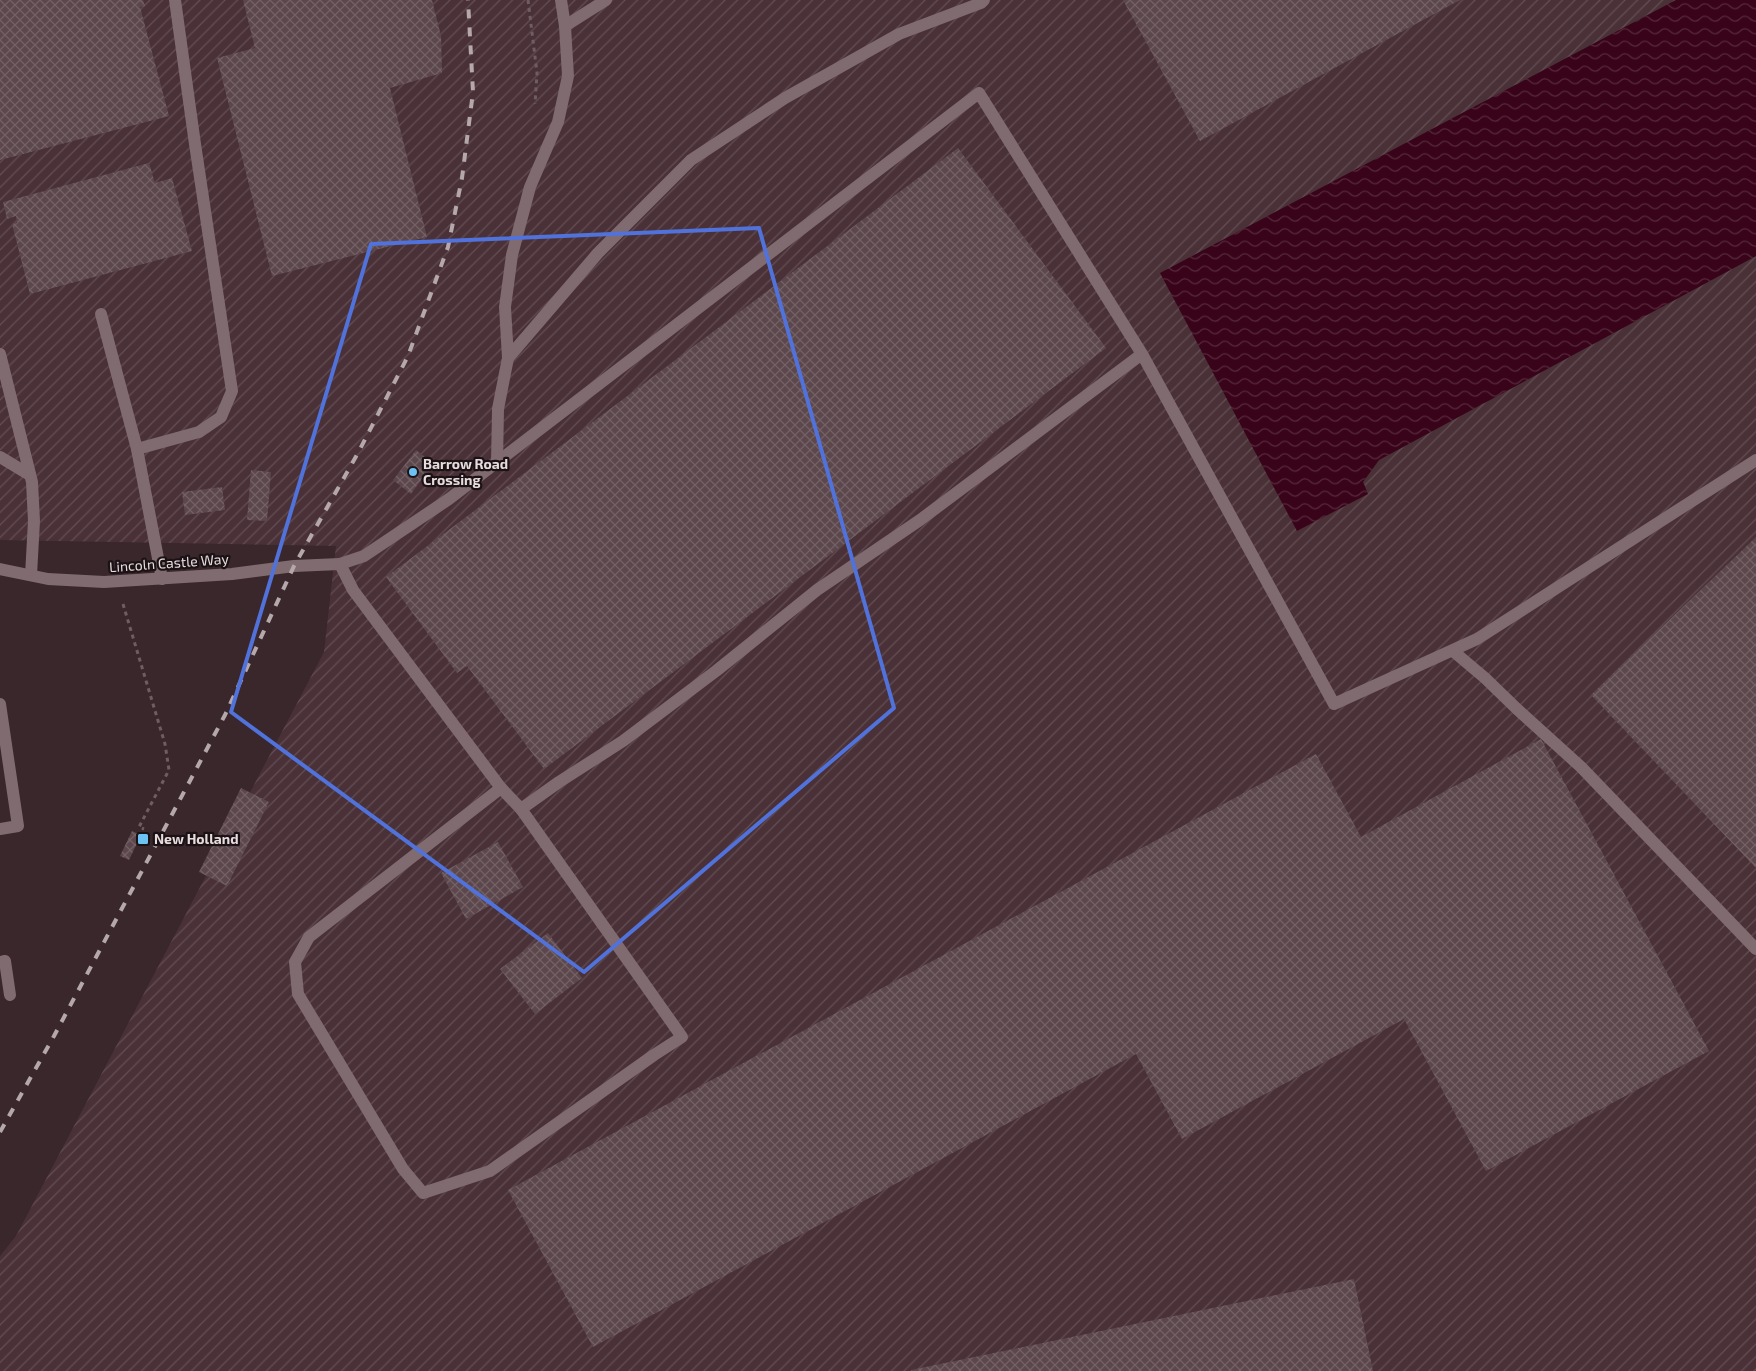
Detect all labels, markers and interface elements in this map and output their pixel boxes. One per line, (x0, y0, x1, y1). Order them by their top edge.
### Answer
place label: Barrow Road Crossing (423, 455, 508, 488)
marker: Barrow Road Crossing (407, 466, 419, 478)
street label: Lincoln Castle Way (109, 550, 230, 575)
place label: New Holland (154, 830, 239, 847)
marker: New Holland (136, 832, 150, 846)

